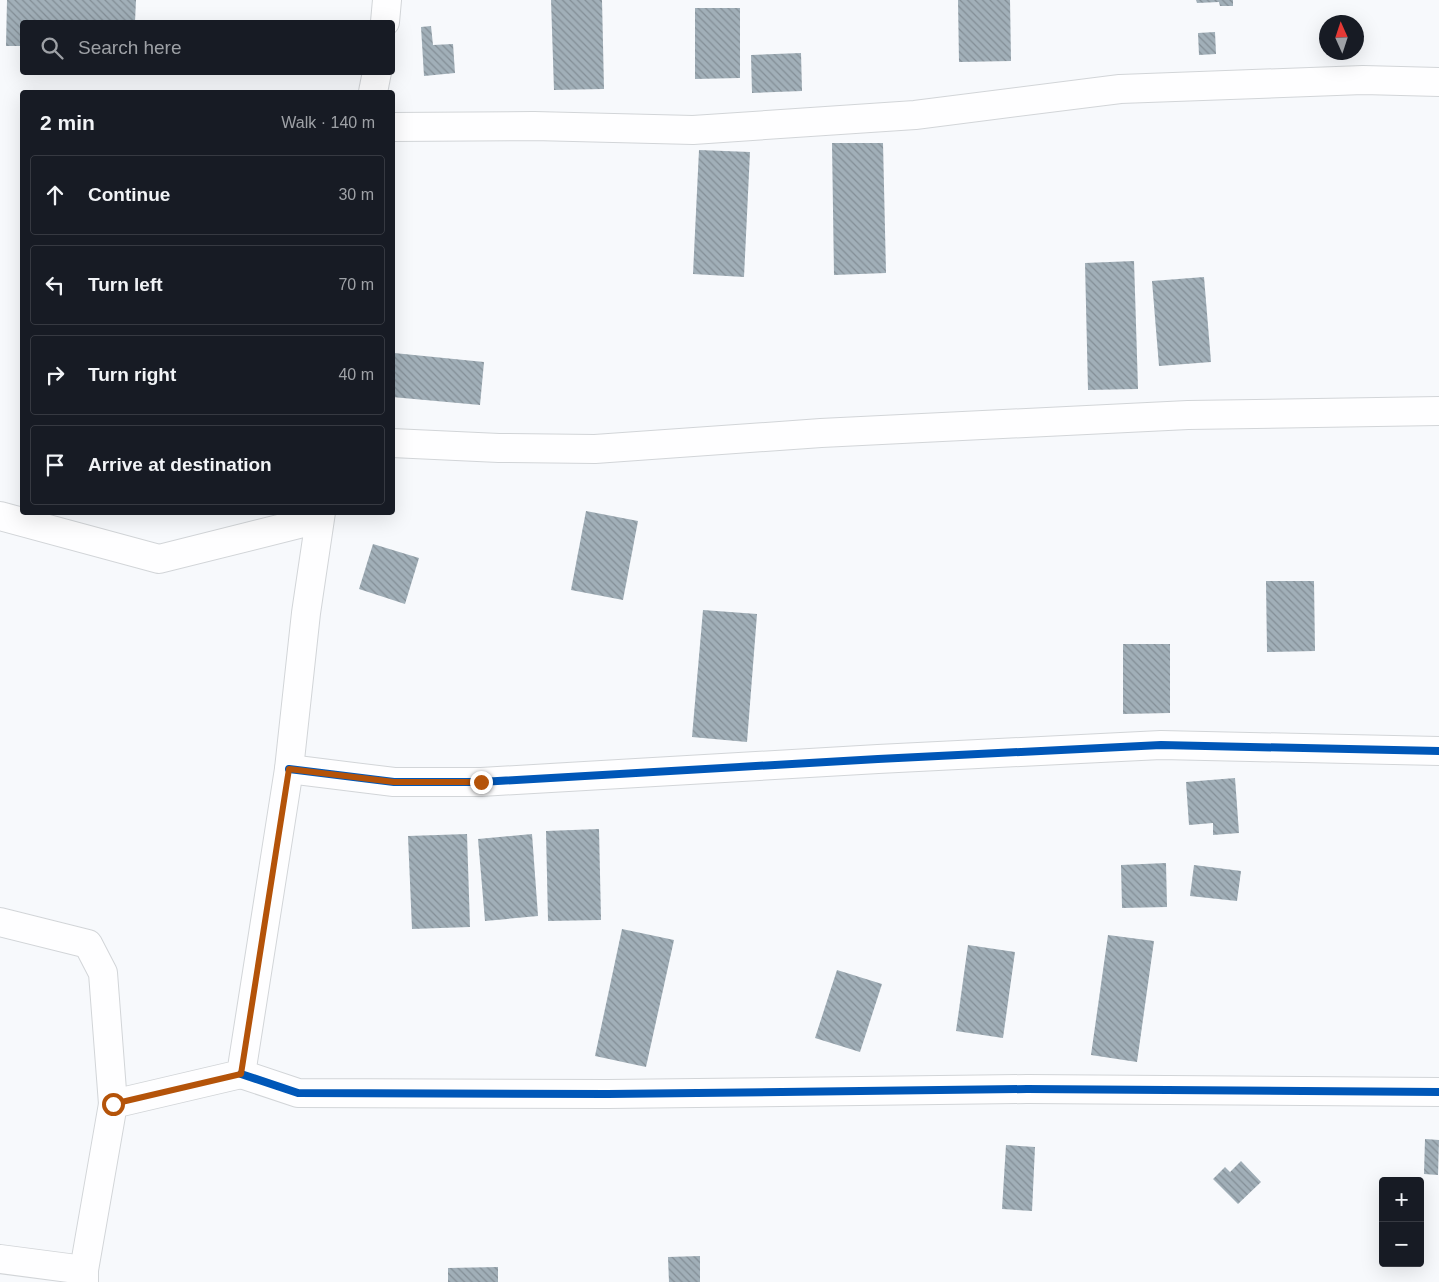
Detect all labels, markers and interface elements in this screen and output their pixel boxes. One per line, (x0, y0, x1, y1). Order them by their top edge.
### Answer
north arrow (1319, 15, 1364, 60)
search box (20, 20, 395, 75)
icon: search (38, 34, 66, 62)
text: Search here (78, 37, 182, 58)
text: 2 min (40, 111, 95, 134)
text: Walk · 140 m (281, 114, 375, 131)
icon: ahead (41, 181, 69, 209)
text: Continue (88, 184, 170, 205)
text: 30 m (338, 186, 374, 203)
icon: left (41, 271, 69, 299)
text: Turn left (88, 274, 163, 295)
text: 70 m (338, 276, 374, 293)
icon: right (41, 361, 69, 389)
text: Turn right (88, 364, 176, 385)
text: 40 m (338, 366, 374, 383)
icon: arrive (41, 451, 69, 479)
text: Arrive at destination (88, 454, 272, 475)
route end (470, 771, 493, 794)
route start (102, 1093, 125, 1116)
map controls (1379, 1177, 1424, 1267)
button: + (1379, 1177, 1424, 1222)
button: − (1379, 1222, 1424, 1267)

